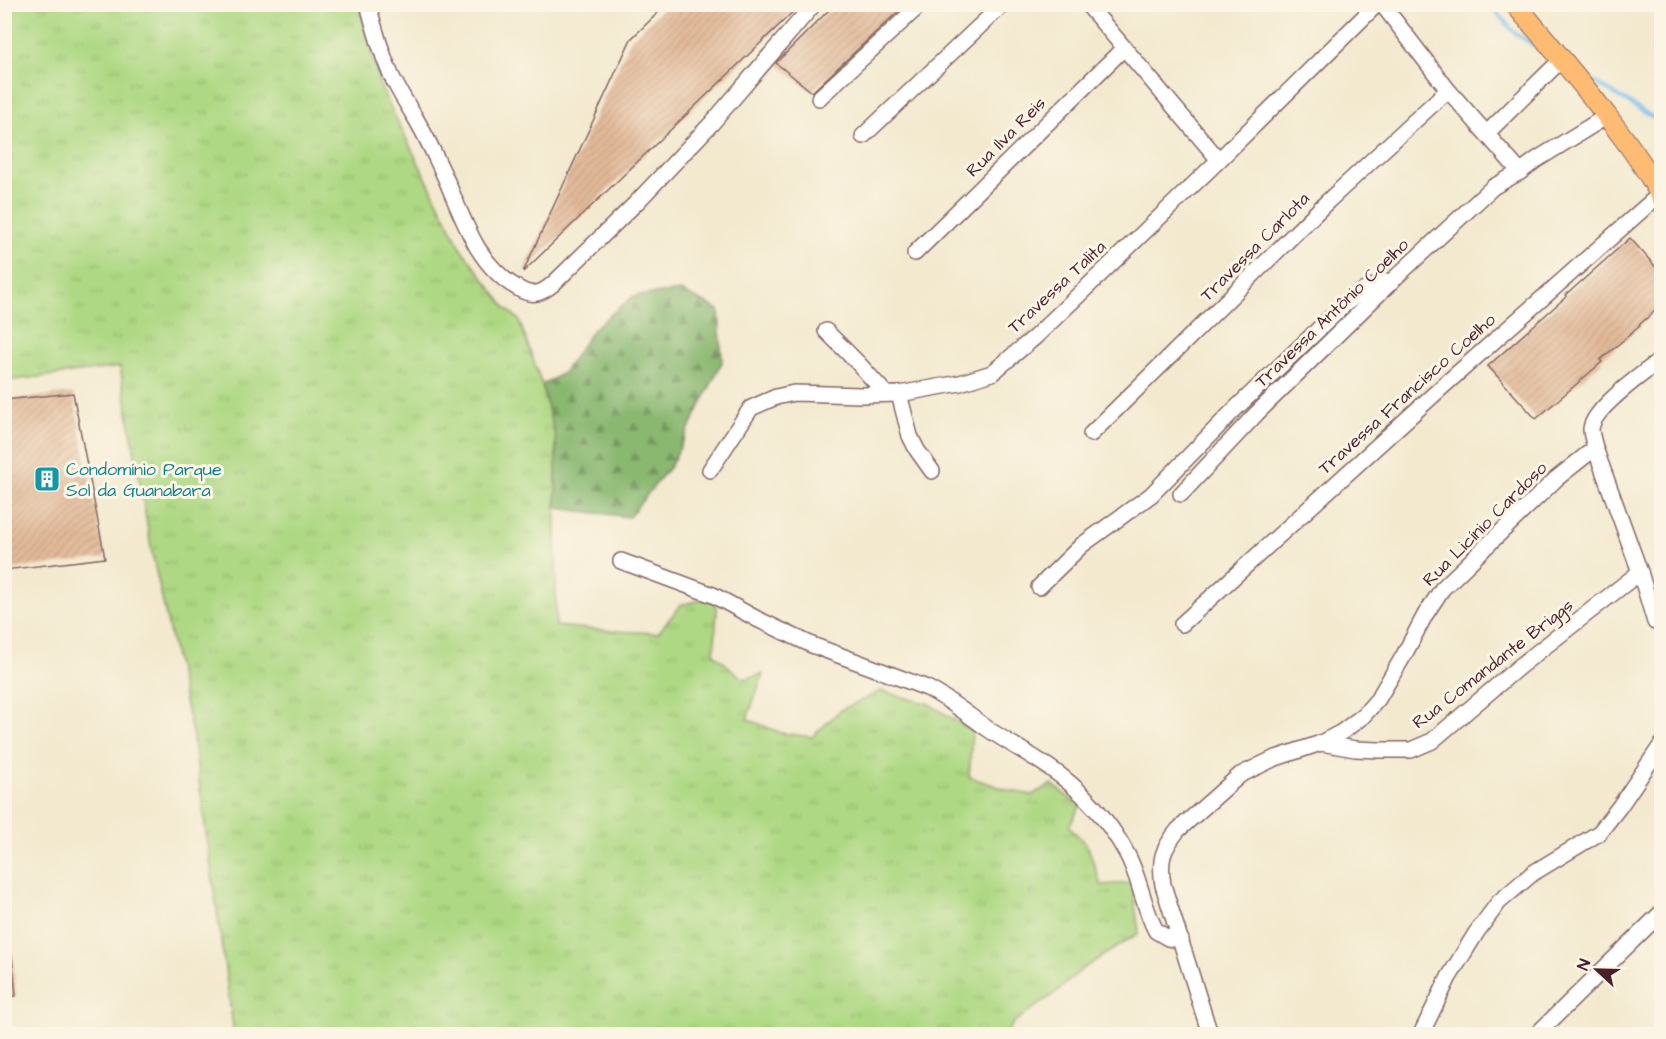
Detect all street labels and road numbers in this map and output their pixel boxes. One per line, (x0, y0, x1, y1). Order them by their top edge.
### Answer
street label: Rua Ilva Reis (960, 91, 1052, 183)
street label: Travessa Carlota (1195, 187, 1315, 307)
street label: Travessa Antônio Coelho (1249, 233, 1415, 393)
street label: Travessa Talita (1002, 235, 1112, 339)
street label: Travessa Francisco Coelho (1313, 308, 1501, 480)
street label: Rua Licínio Cardoso (1417, 456, 1553, 592)
street label: Rua Comandante Briggs (1407, 593, 1579, 736)

